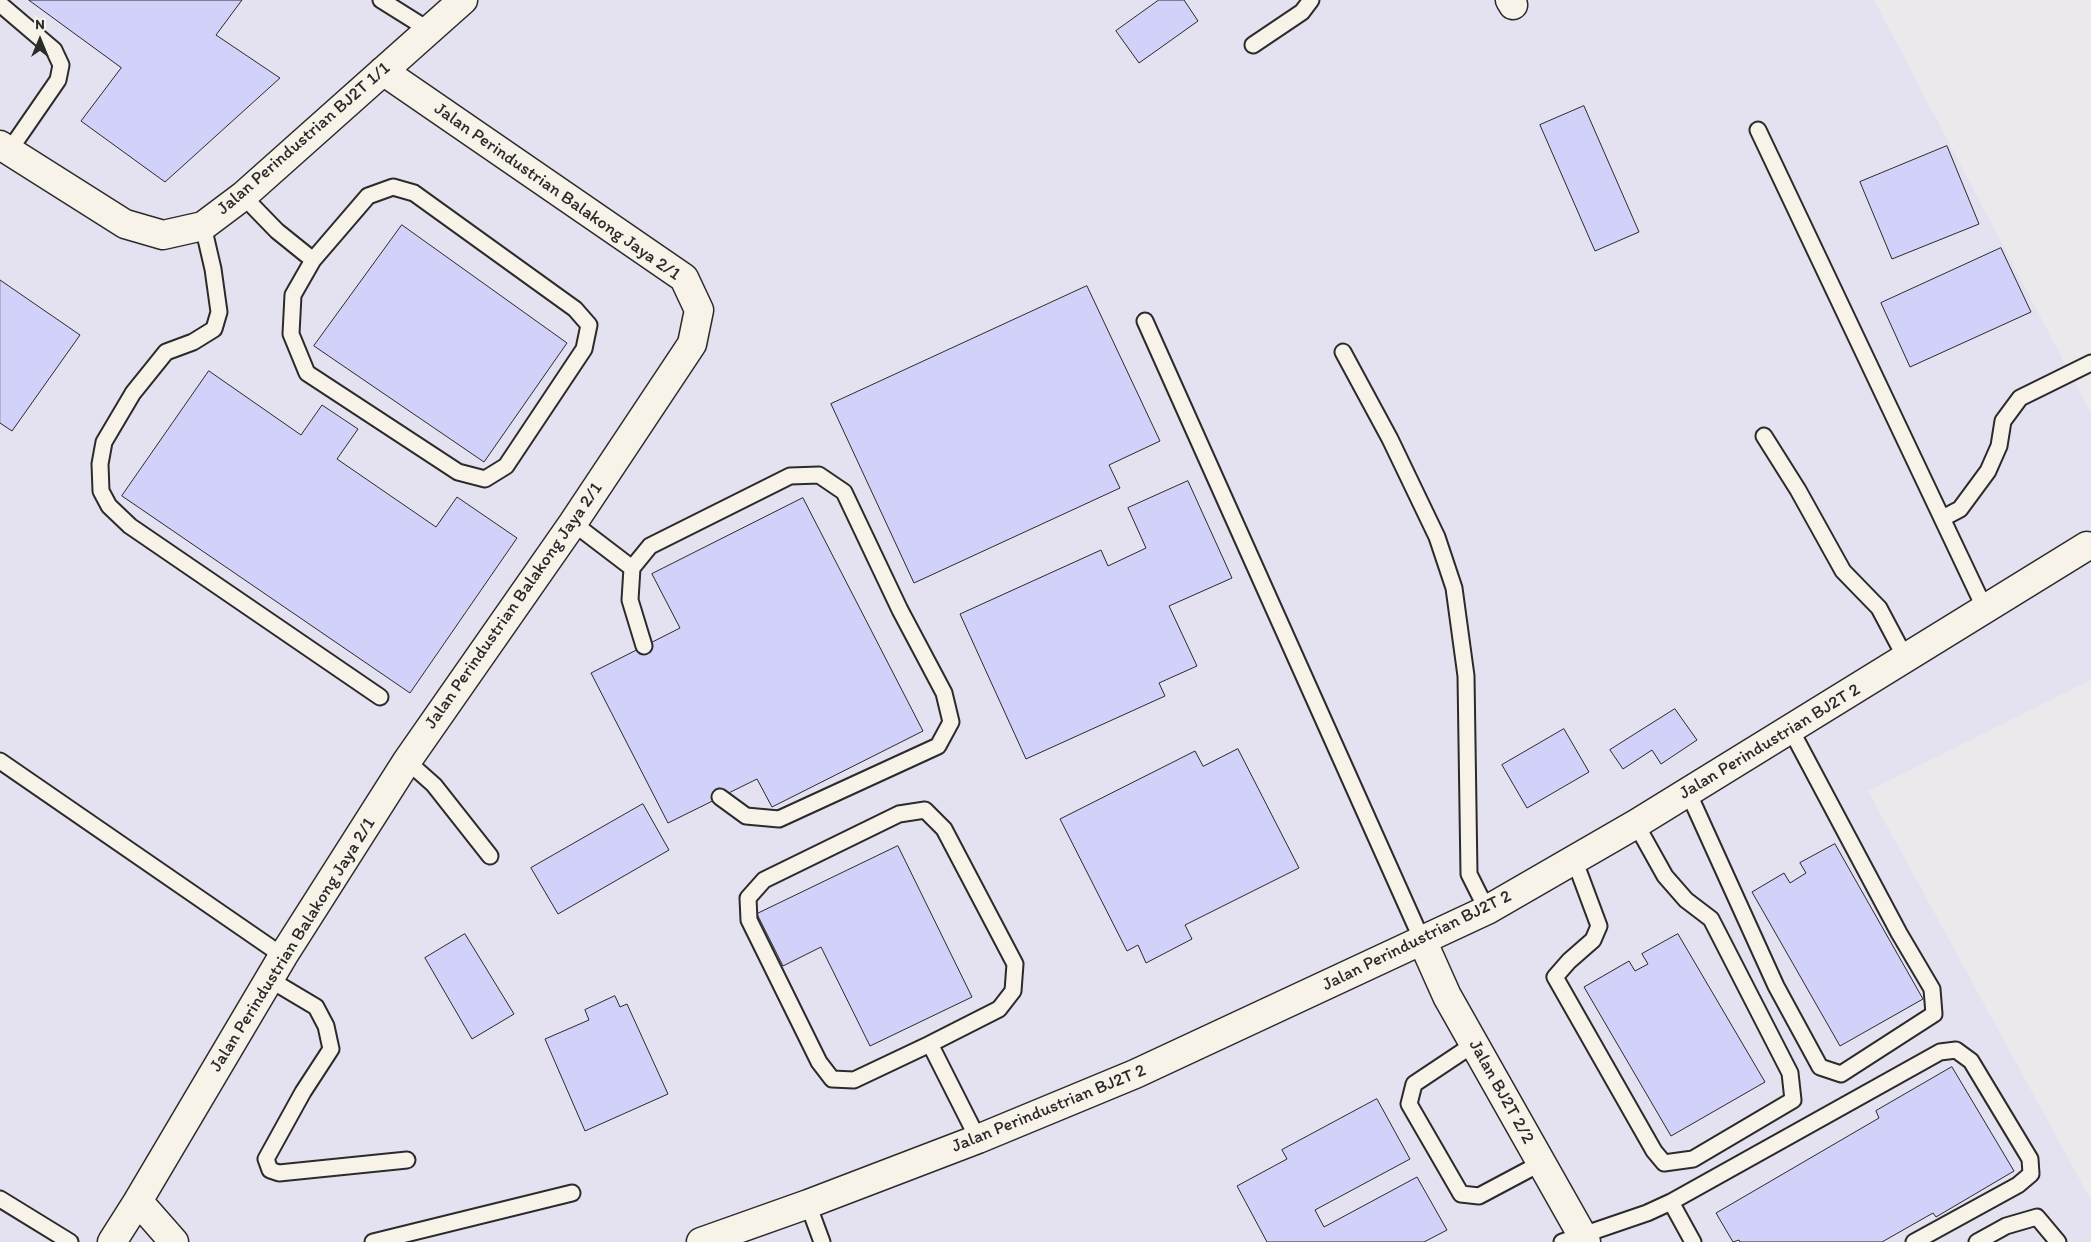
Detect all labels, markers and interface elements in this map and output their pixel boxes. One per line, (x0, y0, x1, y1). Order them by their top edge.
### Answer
north arrow (15, 15, 65, 65)
text: N (35, 16, 45, 33)
street label: Jalan Perindustrian BJ2T 1/1 (213, 58, 395, 220)
street label: Jalan Perindustrian Balakong Jaya 2/1 (430, 98, 684, 286)
street label: Jalan Perindustrian Balakong Jaya 2/1 (420, 479, 608, 733)
street label: Jalan Perindustrian BJ2T 2 (1676, 679, 1864, 805)
street label: Jalan Perindustrian Balakong Jaya 2/1 (206, 814, 380, 1076)
street label: Jalan Perindustrian BJ2T 2 (1319, 886, 1515, 996)
street label: Jalan BJ2T 2/2 (1464, 1036, 1538, 1148)
street label: Jalan Perindustrian BJ2T 2 (949, 1060, 1149, 1158)

